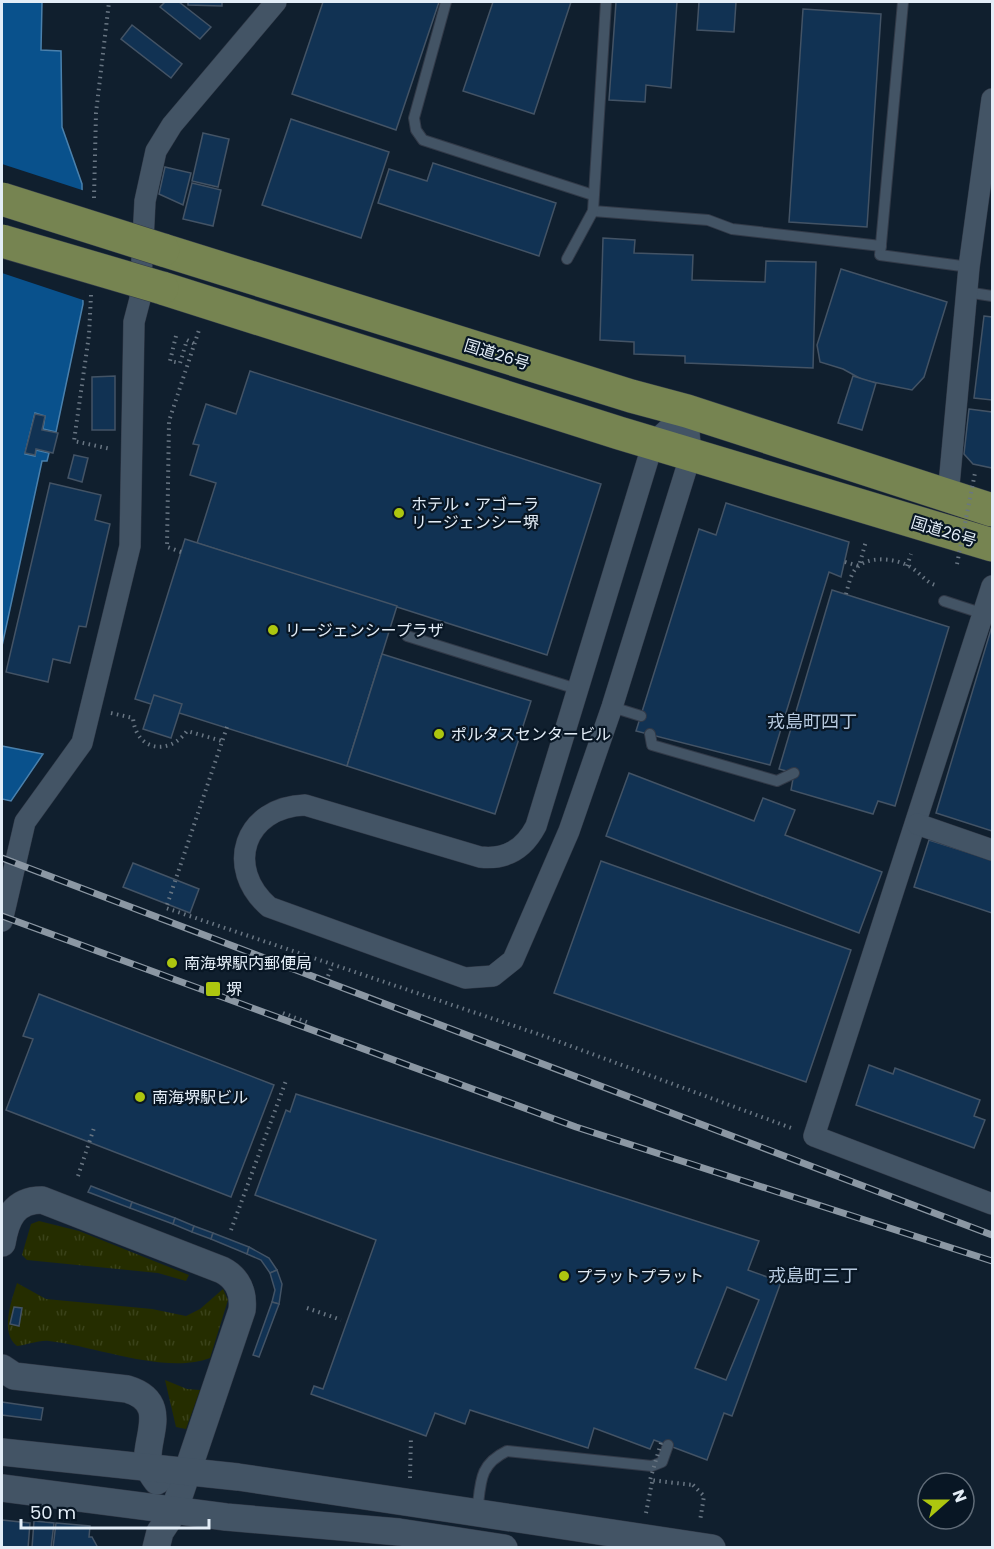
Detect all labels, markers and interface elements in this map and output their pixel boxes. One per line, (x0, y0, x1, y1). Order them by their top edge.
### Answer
street label: 国道26号 (461, 334, 532, 375)
place label: ホテル・アゴーラ リージェンシー堺 (411, 493, 539, 534)
marker: ホテル・アゴーラ リージェンシー堺 (392, 506, 406, 520)
street label: 国道26号 (908, 511, 979, 552)
place label: リージェンシープラザ (285, 619, 444, 642)
marker: リージェンシープラザ (266, 623, 280, 637)
district label: 戎島町四丁 (767, 709, 857, 734)
place label: ポルタスセンタービル (451, 723, 611, 746)
marker: ポルタスセンタービル (432, 727, 446, 741)
place label: 南海堺駅内郵便局 (184, 952, 312, 975)
marker: 南海堺駅内郵便局 (165, 956, 179, 970)
place label: 堺 (226, 978, 242, 1001)
marker: 堺 (204, 980, 222, 998)
place label: 南海堺駅ビル (152, 1086, 248, 1109)
marker: 南海堺駅ビル (133, 1090, 147, 1104)
district label: 戎島町三丁 (768, 1263, 858, 1288)
place label: プラットプラット (576, 1265, 704, 1288)
marker: プラットプラット (557, 1269, 571, 1283)
north arrow (916, 1471, 976, 1531)
text: N (947, 1486, 972, 1506)
scale bar (21, 1492, 208, 1530)
text: 50 m (30, 1500, 76, 1525)

